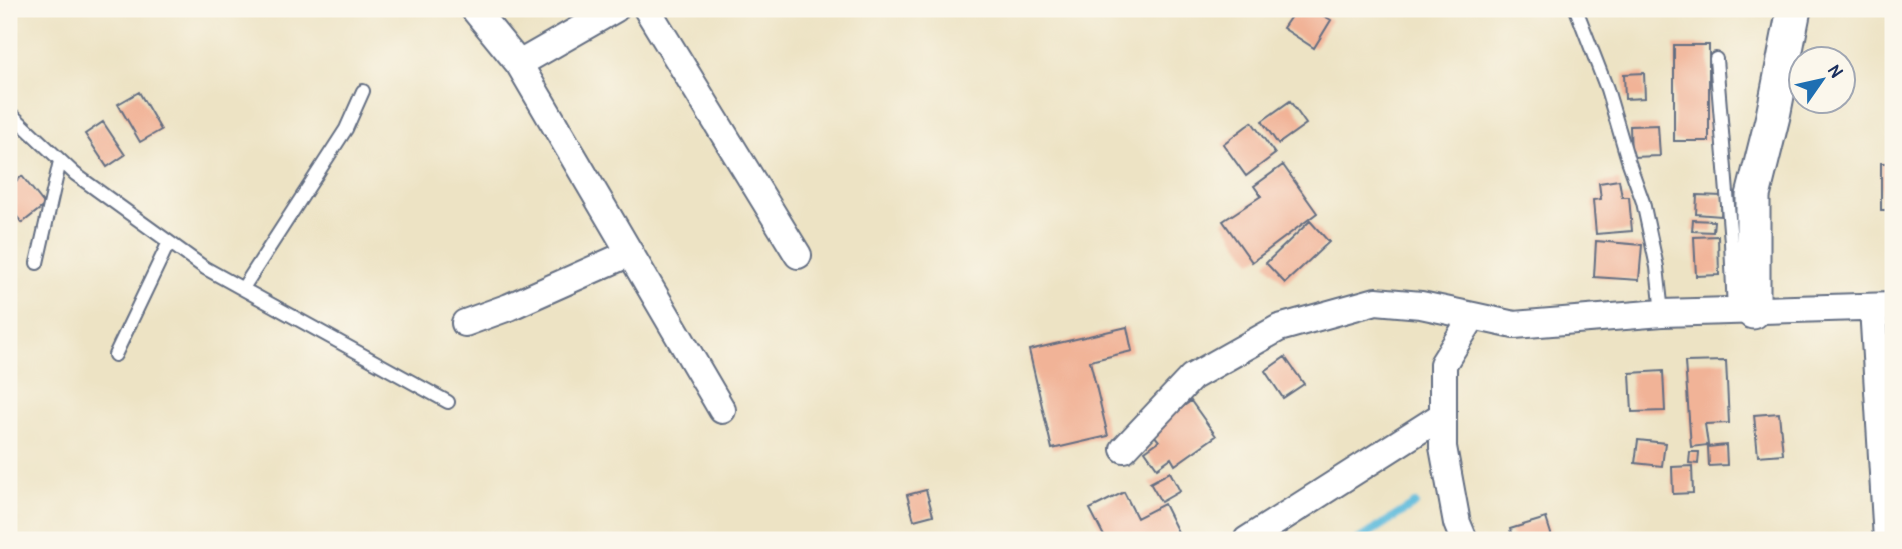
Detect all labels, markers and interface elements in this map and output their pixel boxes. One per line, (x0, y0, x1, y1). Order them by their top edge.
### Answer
north arrow (1786, 46, 1856, 116)
text: N (1822, 59, 1850, 82)

